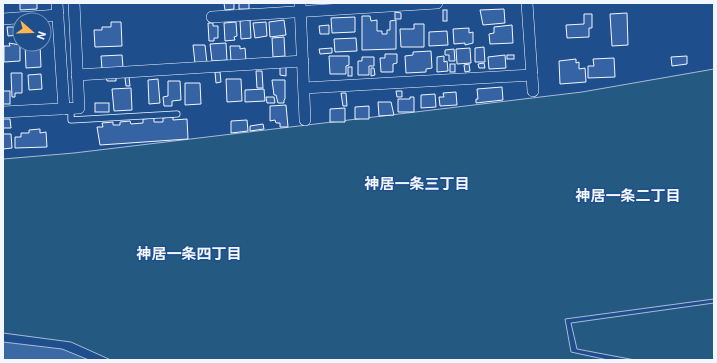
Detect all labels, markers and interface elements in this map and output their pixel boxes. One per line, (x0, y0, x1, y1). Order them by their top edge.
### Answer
north arrow (12, 12, 52, 52)
text: N (33, 29, 48, 41)
district label: 神居一条三丁目 (363, 175, 470, 193)
district label: 神居一条二丁目 (574, 187, 681, 205)
district label: 神居一条四丁目 (135, 245, 242, 263)

